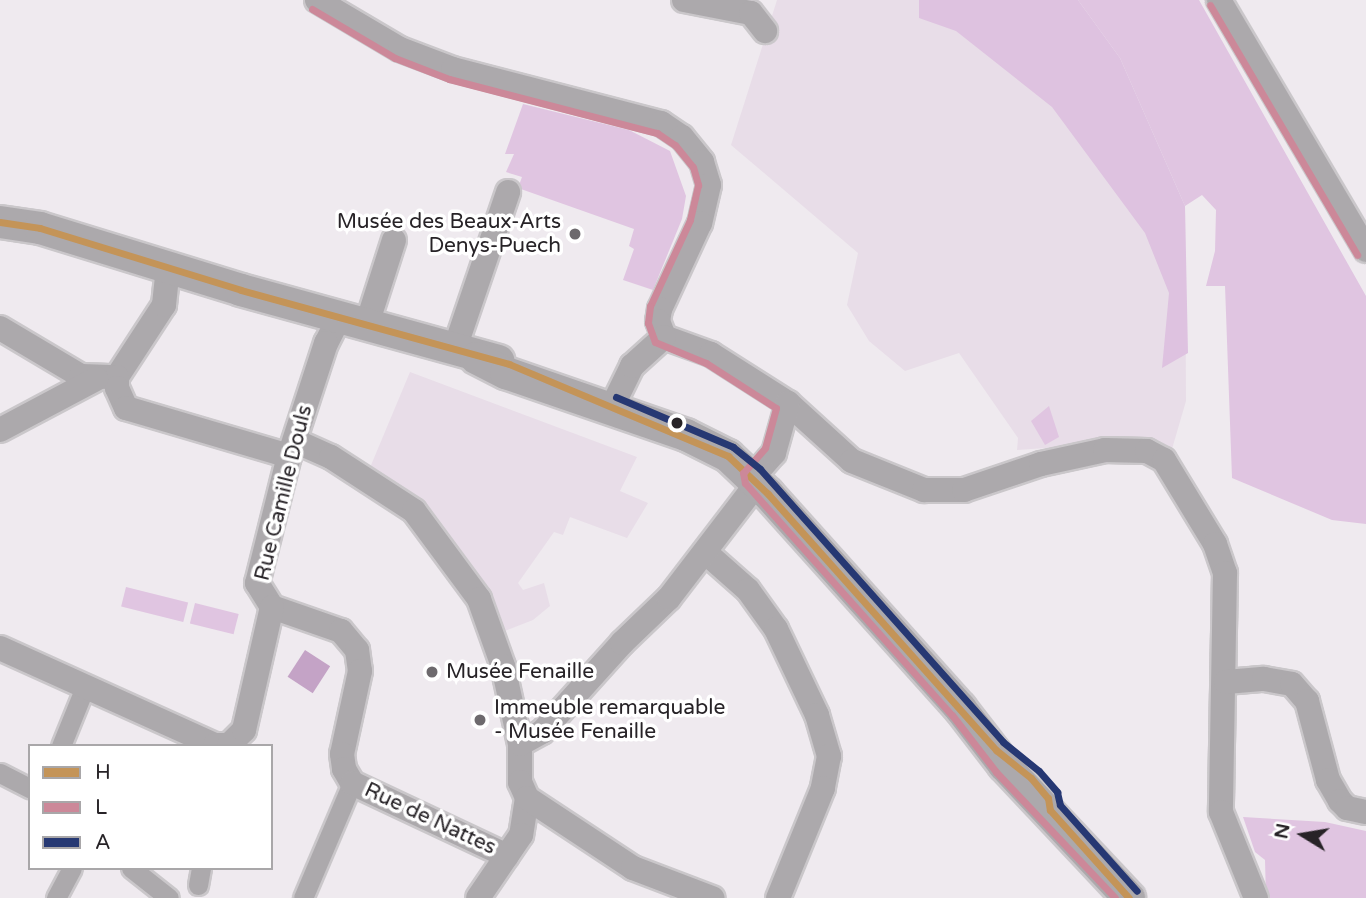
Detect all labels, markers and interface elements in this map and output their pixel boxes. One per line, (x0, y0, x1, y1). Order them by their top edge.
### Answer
place label: Musée des Beaux-Arts Denys-Puech (337, 209, 561, 259)
marker: Musée des Beaux-Arts Denys-Puech (567, 226, 583, 242)
street label: Rue Camille Douls (250, 403, 318, 583)
unlabelled marker (670, 416, 684, 430)
place label: Musée Fenaille (446, 659, 594, 685)
marker: Musée Fenaille (424, 664, 440, 680)
place label: Immeuble remarquable - Musée Fenaille (494, 695, 725, 745)
marker: Immeuble remarquable - Musée Fenaille (472, 712, 488, 728)
legend (28, 744, 273, 870)
text: H (95, 760, 111, 785)
street label: Rue de Nattes (360, 778, 500, 860)
text: L (95, 795, 107, 820)
north arrow (1268, 800, 1338, 870)
text: N (1270, 821, 1295, 841)
text: A (95, 830, 111, 855)

